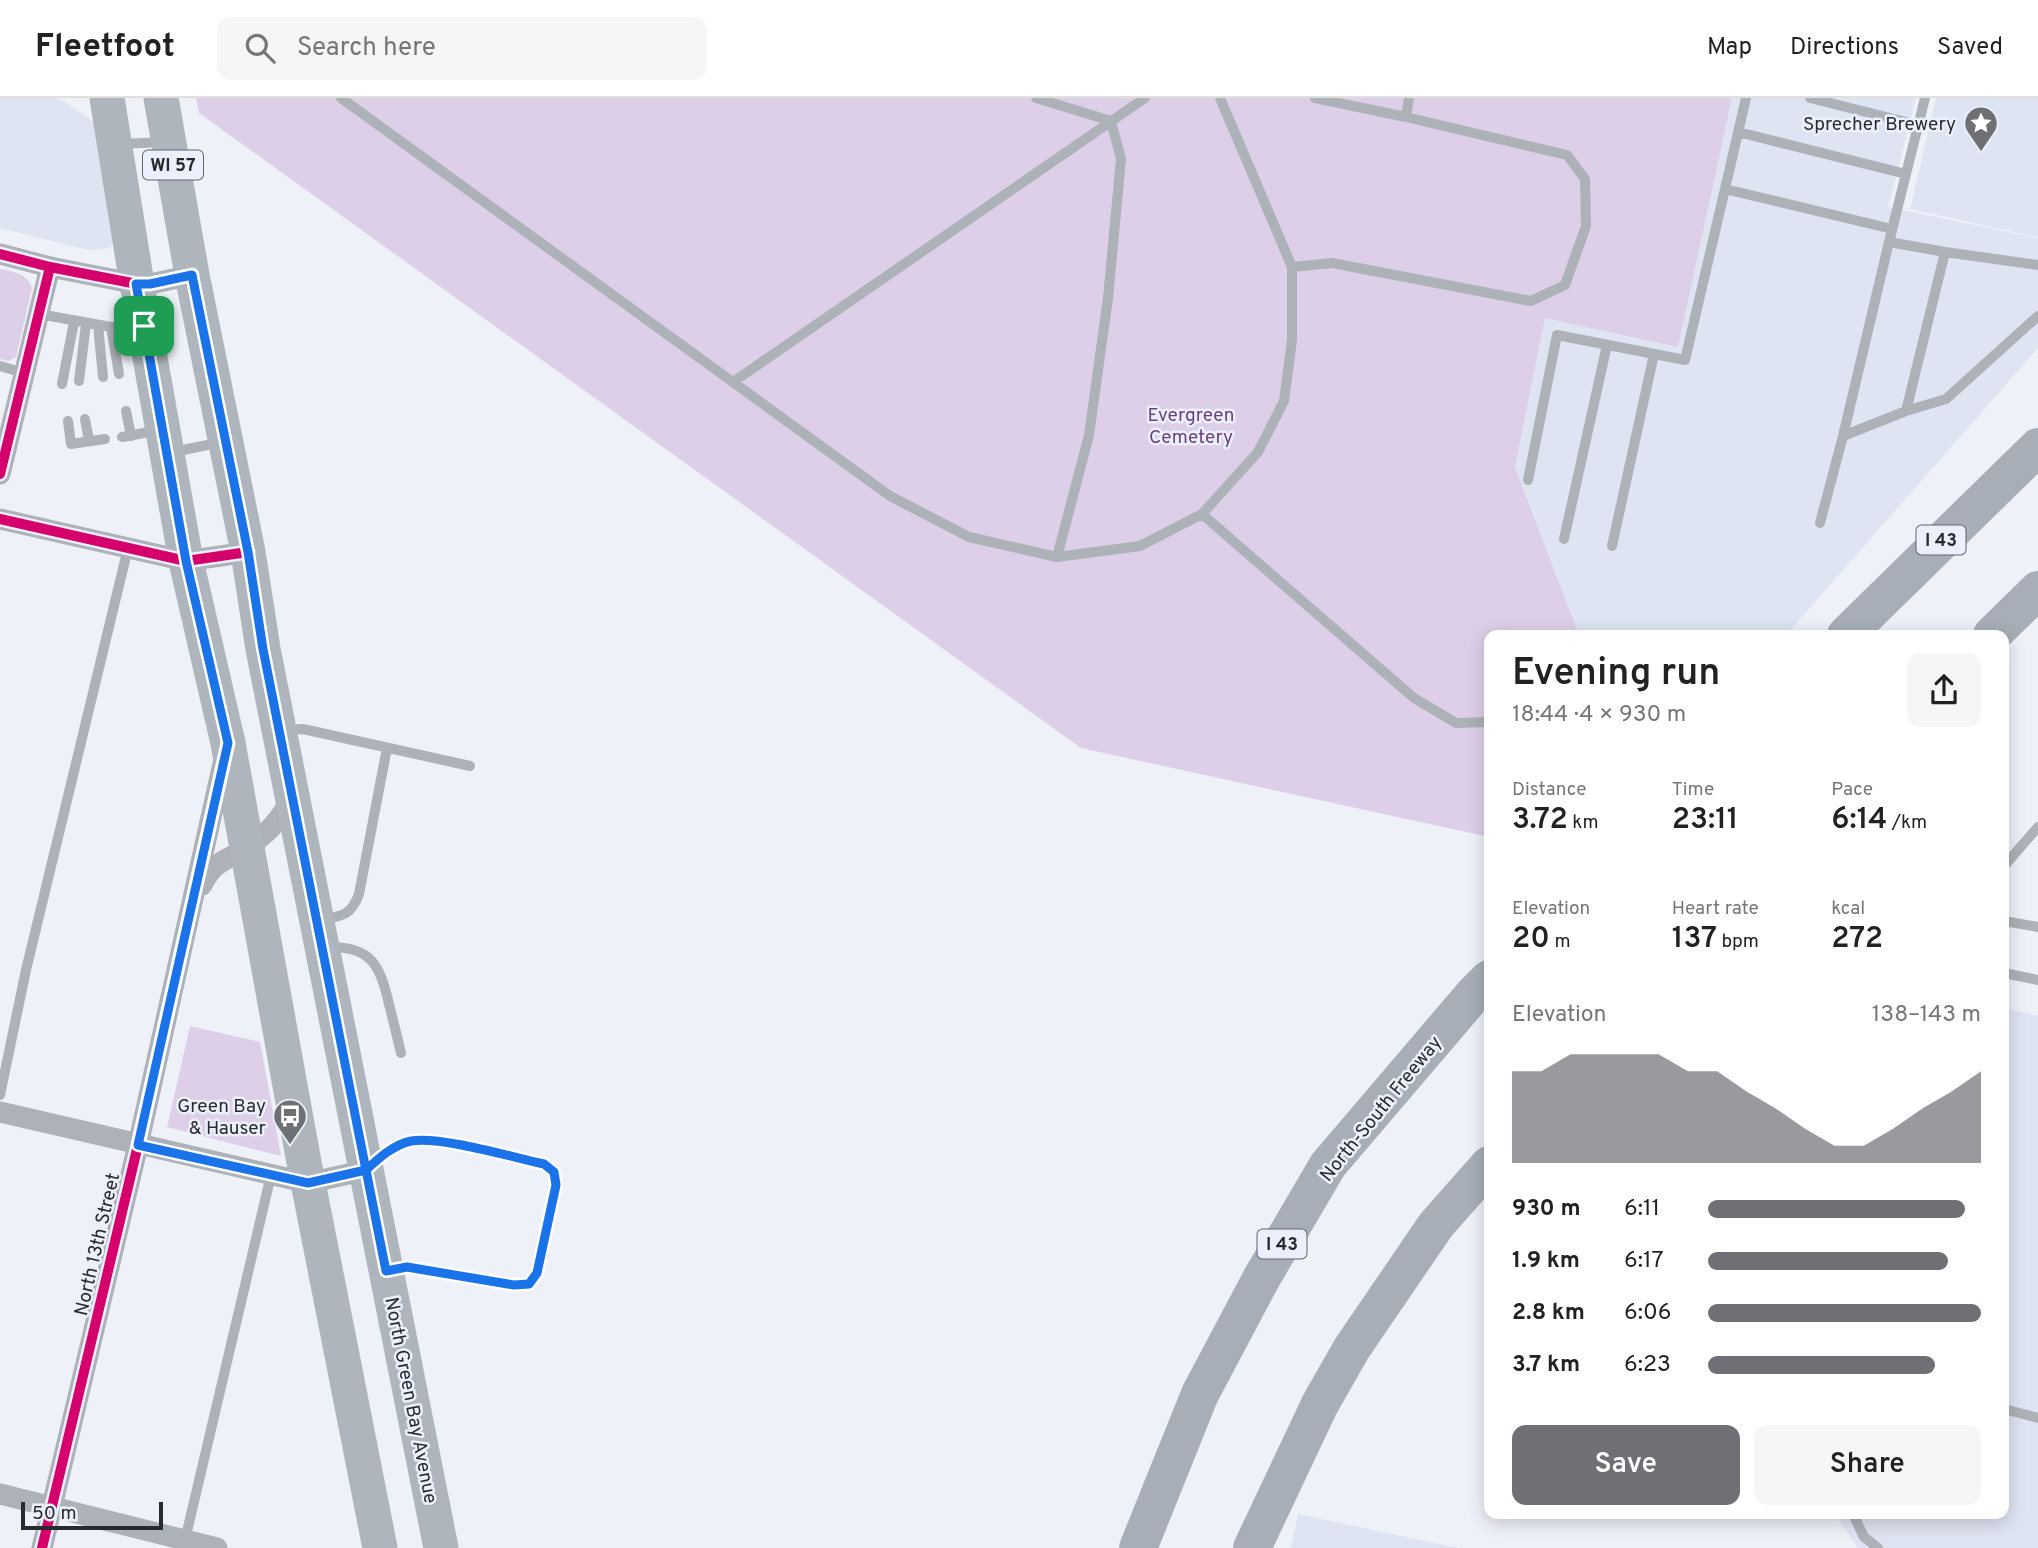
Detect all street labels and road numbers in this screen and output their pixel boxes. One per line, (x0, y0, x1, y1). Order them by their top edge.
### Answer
road number: WI 57 (143, 150, 203, 180)
road number: I 43 (1916, 526, 1966, 555)
street label: North-South Freeway (1315, 1031, 1448, 1187)
street label: North 13th Street (70, 1171, 126, 1318)
road number: I 43 (1258, 1230, 1306, 1259)
street label: North Green Bay Avenue (378, 1295, 442, 1506)

